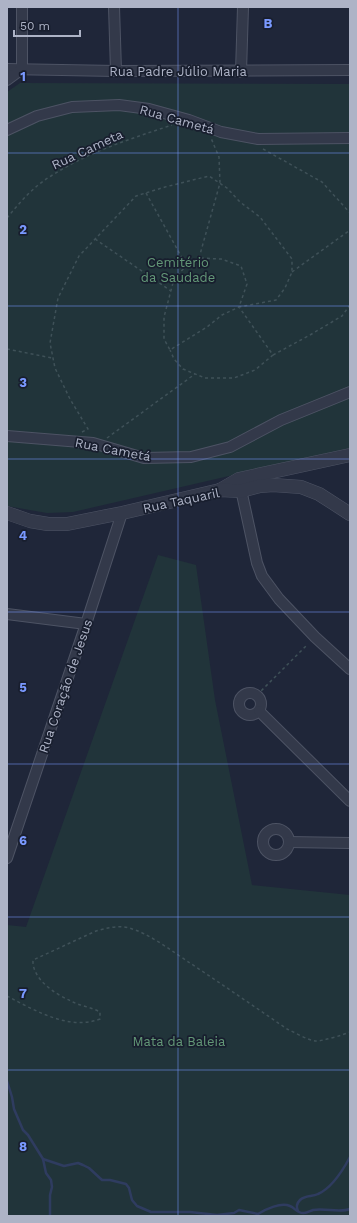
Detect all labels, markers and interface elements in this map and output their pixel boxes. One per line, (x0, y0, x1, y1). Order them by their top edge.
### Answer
scale bar (14, 12, 80, 38)
text: B (264, 16, 273, 31)
text: 50 m (20, 19, 50, 33)
street label: Rua Padre Júlio Maria (109, 64, 247, 79)
text: 1 (20, 69, 26, 84)
street label: Rua Cametá (138, 102, 216, 137)
street label: Rua Cameta (49, 126, 126, 172)
text: 2 (19, 222, 27, 237)
park label: Cemitério da Saudade (141, 255, 215, 285)
text: 3 (19, 375, 27, 390)
street label: Rua Cametá (74, 435, 153, 464)
street label: Rua Taquaril (141, 485, 221, 516)
text: 4 (19, 528, 28, 543)
street label: Rua Coração de Jesus (36, 617, 95, 755)
text: 5 (19, 680, 27, 695)
text: 6 (19, 833, 27, 848)
text: 7 (19, 986, 27, 1001)
park label: Mata da Baleia (133, 1034, 226, 1049)
text: 8 (19, 1139, 27, 1154)

